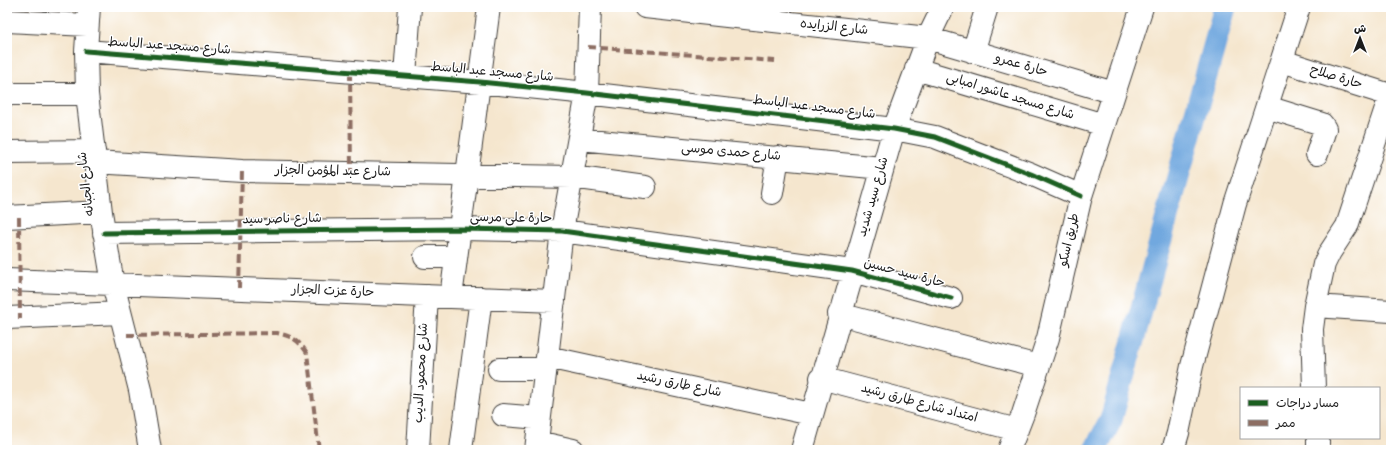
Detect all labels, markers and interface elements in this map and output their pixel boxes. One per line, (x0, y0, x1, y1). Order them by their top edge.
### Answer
street label: شارع الزرايده (799, 15, 869, 41)
north arrow (1340, 18, 1380, 58)
text: ش (1354, 22, 1366, 38)
street label: شارع مسجد عبد الباسط (107, 33, 231, 61)
street label: حارة عمرو (991, 49, 1050, 83)
street label: شارع مسجد عبد الباسط (430, 58, 554, 88)
street label: حارة صلاح (1307, 61, 1365, 95)
street label: شارع مسجد عاشور امبابى (944, 68, 1076, 126)
street label: شارع مسجد عبد الباسط (752, 91, 876, 125)
street label: شارع حمدى موسى (680, 139, 782, 167)
street label: شارع الجبانه (74, 151, 100, 217)
street label: شارع سيد شديد (853, 155, 895, 239)
street label: شارع عبد المؤمن الجزار (274, 161, 391, 183)
street label: حارة على مرسى (470, 209, 552, 229)
street label: شارع ناصر سيد (242, 210, 322, 230)
street label: طريق اسكو (1054, 211, 1085, 269)
street label: حارة سيد حسين (861, 254, 947, 294)
street label: حارة عزت الجزار (290, 281, 375, 303)
street label: شارع محمود الديب (410, 322, 434, 424)
street label: شارع طارق رشيد (635, 367, 723, 403)
street label: امتداد شارع طارق رشيد (859, 379, 979, 429)
legend (1240, 387, 1380, 439)
text: مسار دراجات (1276, 396, 1339, 413)
text: ممر (1275, 416, 1295, 433)

